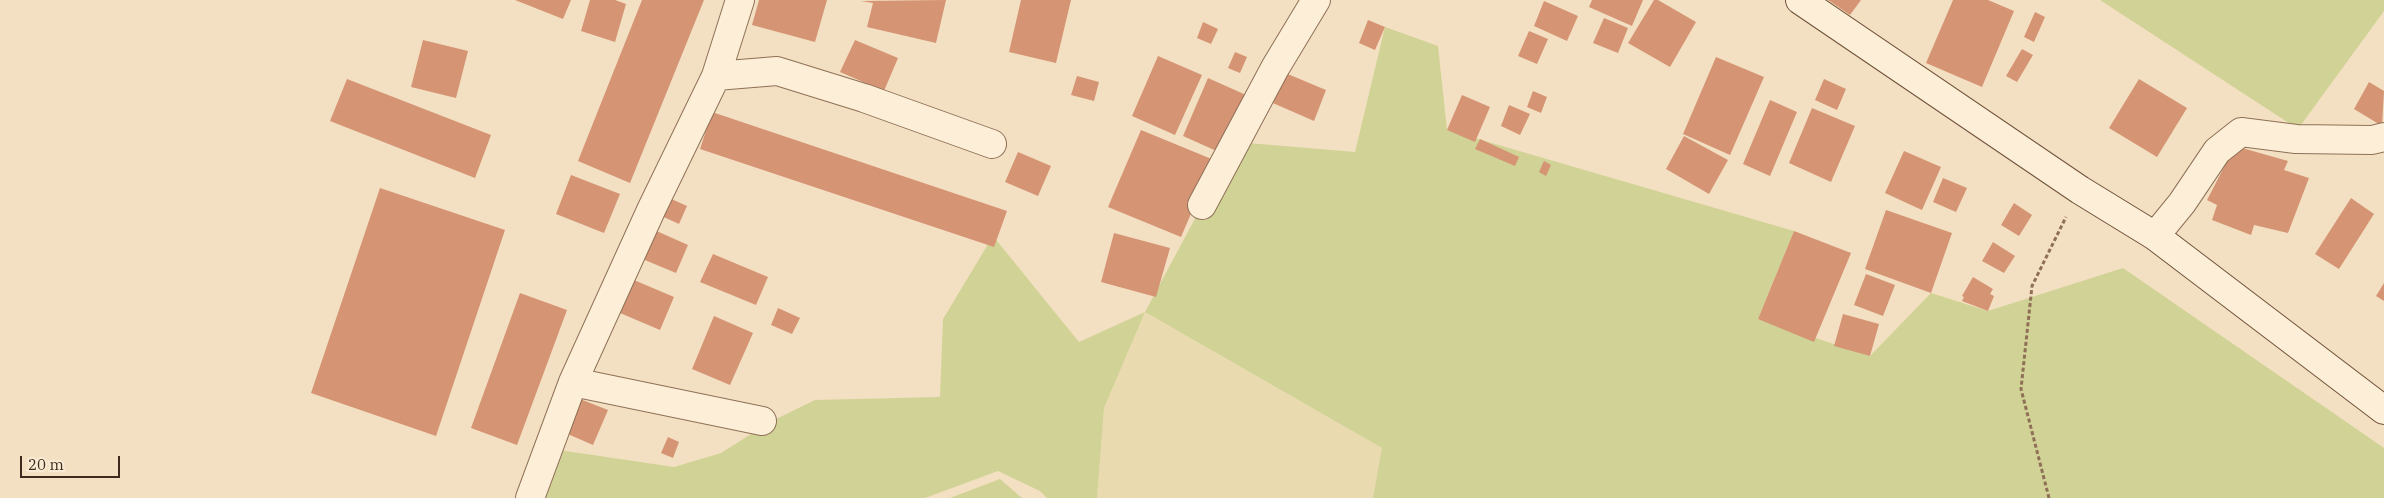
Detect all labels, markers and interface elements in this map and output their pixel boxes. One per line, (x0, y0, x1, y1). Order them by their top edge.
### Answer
scale bar (22, 446, 122, 478)
text: 20 m (28, 455, 64, 474)

